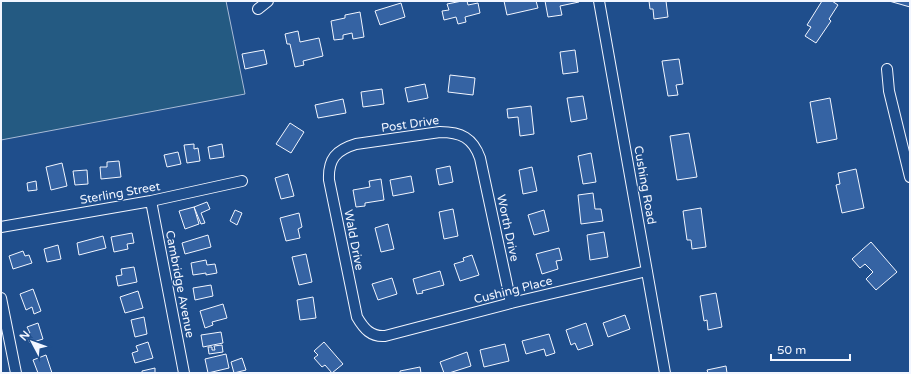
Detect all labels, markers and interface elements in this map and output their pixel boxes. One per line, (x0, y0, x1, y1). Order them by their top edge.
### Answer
street label: Post Drive (380, 113, 440, 135)
street label: Cushing Road (631, 145, 659, 225)
street label: Sterling Street (79, 179, 162, 207)
street label: Worth Drive (494, 193, 522, 263)
street label: Wald Drive (341, 208, 367, 272)
street label: Cambridge Avenue (163, 229, 197, 339)
street label: Cushing Place (472, 273, 554, 307)
north arrow (12, 322, 52, 362)
text: N (17, 328, 33, 343)
scale bar (771, 336, 850, 362)
text: 50 m (777, 343, 806, 357)

